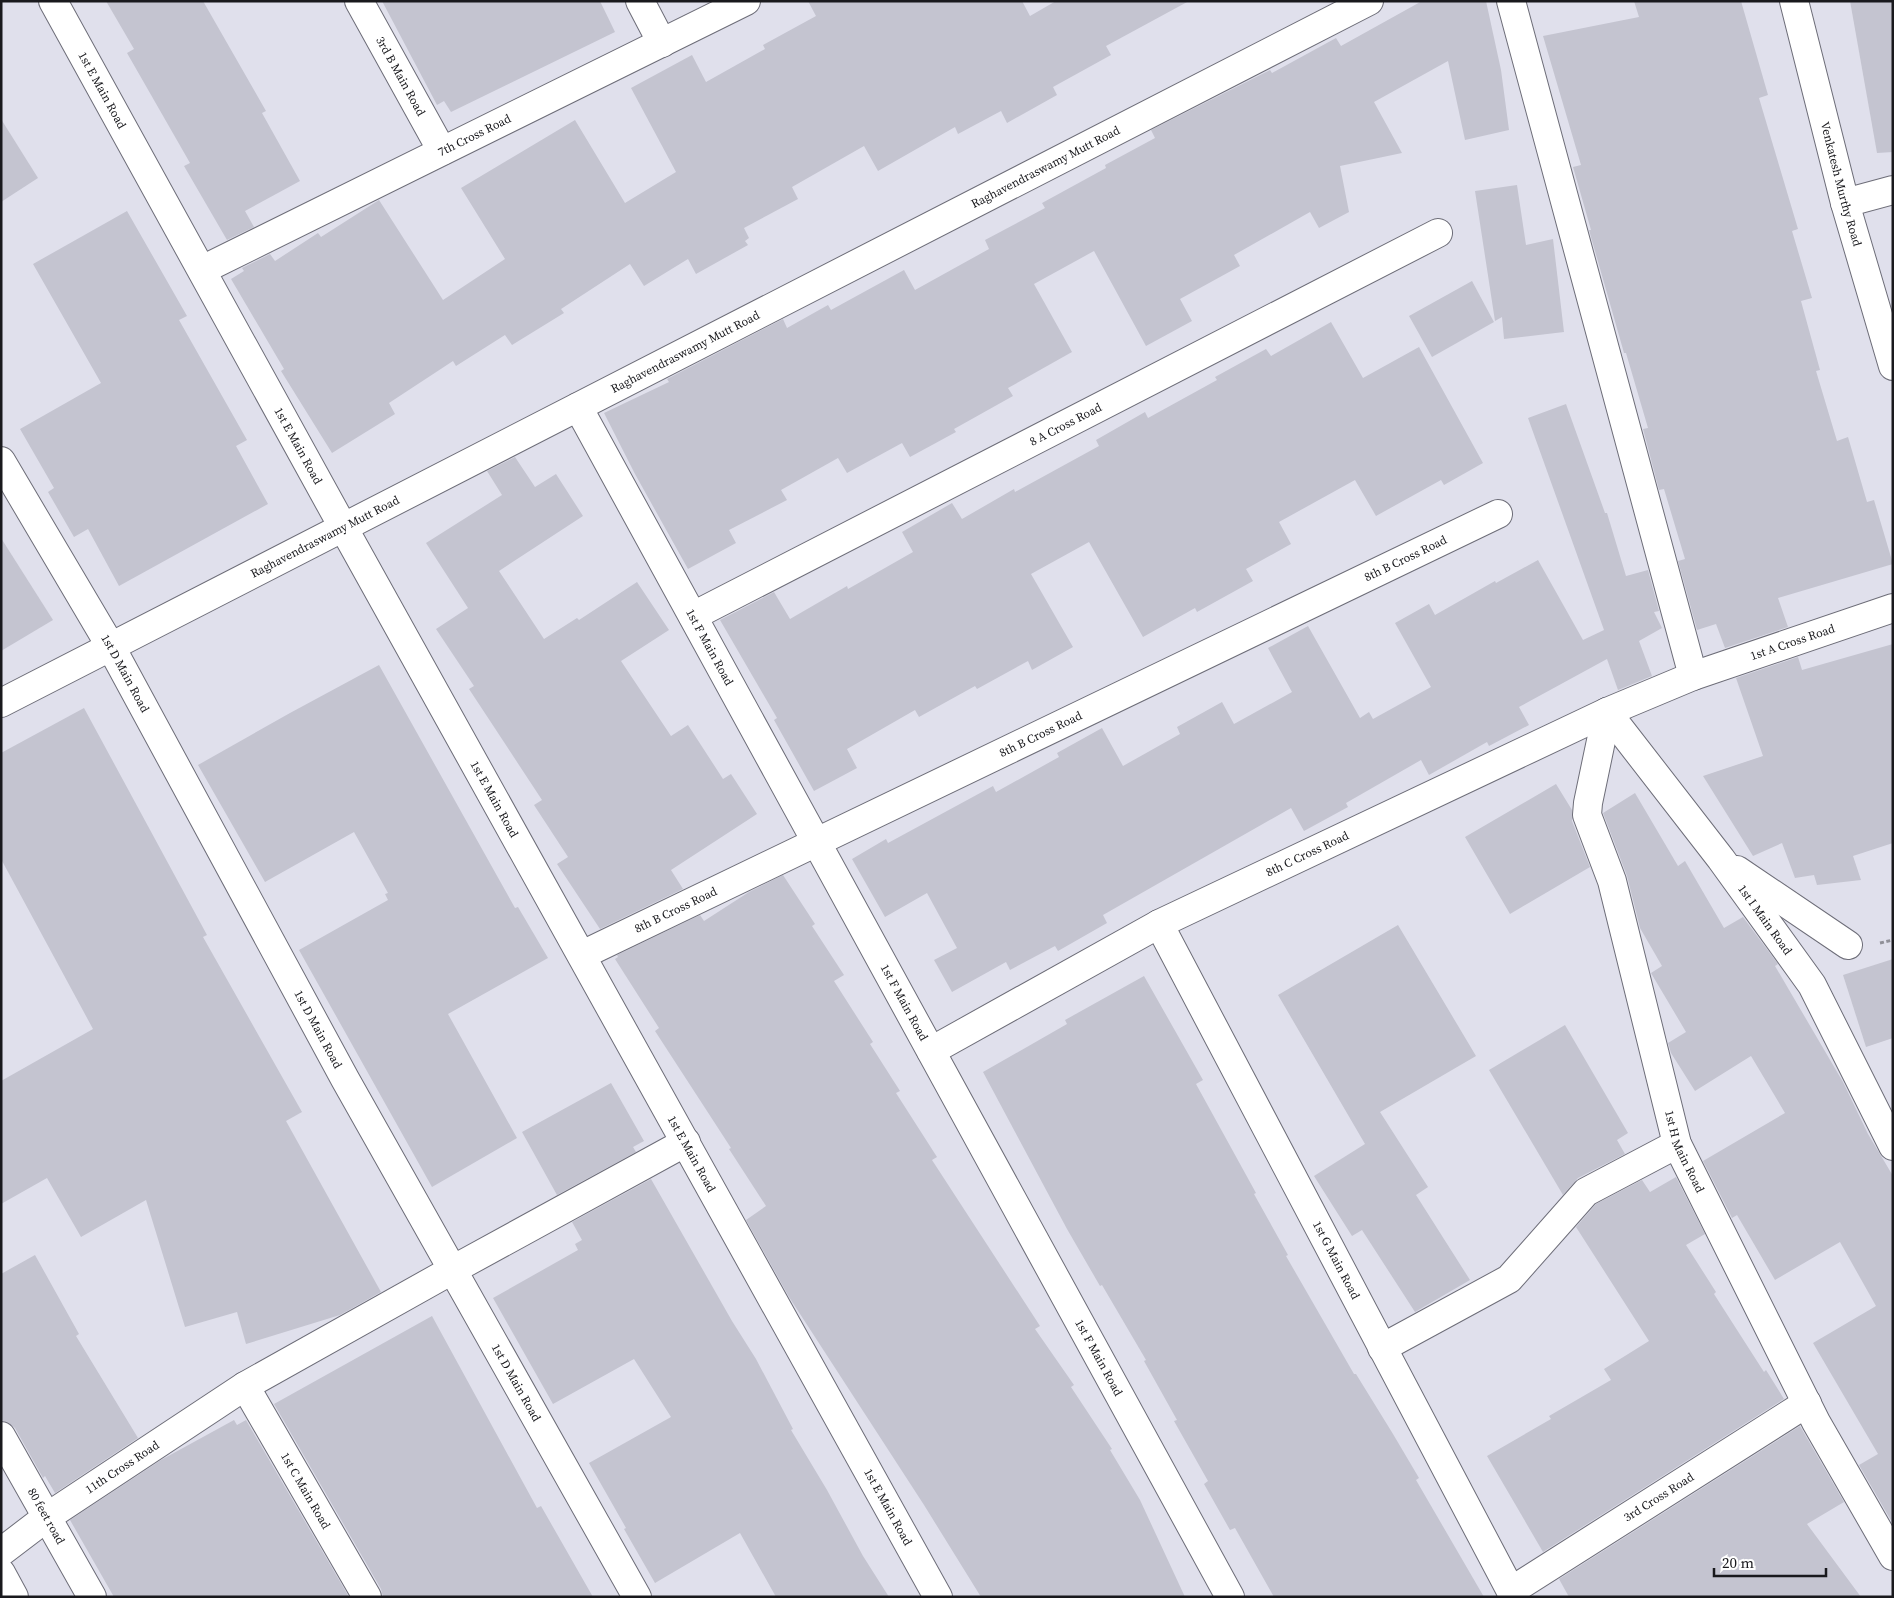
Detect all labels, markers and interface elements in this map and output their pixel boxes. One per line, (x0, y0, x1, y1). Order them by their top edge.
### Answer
street label: 3rd B Main Road (372, 34, 429, 119)
street label: 1st E Main Road (75, 49, 130, 132)
street label: 7th Cross Road (435, 110, 514, 160)
street label: Venkatesh Murthy Road (1817, 120, 1865, 248)
street label: Raghavendraswamy Mutt Road (968, 122, 1123, 212)
street label: Raghavendraswamy Mutt Road (608, 307, 763, 397)
street label: 8 A Cross Road (1027, 399, 1105, 450)
street label: 1st E Main Road (271, 405, 326, 487)
street label: Raghavendraswamy Mutt Road (248, 492, 402, 582)
street label: 8th B Cross Road (1362, 532, 1450, 585)
street label: 1st F Main Road (682, 606, 737, 689)
street label: 1st A Cross Road (1748, 620, 1837, 664)
street label: 1st D Main Road (97, 631, 153, 715)
street label: 8th B Cross Road (997, 707, 1085, 761)
street label: 1st E Main Road (467, 758, 522, 841)
street label: 8th C Cross Road (1263, 827, 1351, 880)
street label: 1st I Main Road (1734, 882, 1796, 958)
street label: 8th B Cross Road (632, 883, 720, 937)
street label: 1st F Main Road (877, 961, 932, 1044)
street label: 1st D Main Road (290, 987, 346, 1072)
street label: 1st H Main Road (1661, 1109, 1708, 1196)
street label: 1st E Main Road (664, 1113, 720, 1195)
street label: 1st G Main Road (1309, 1218, 1364, 1302)
street label: 1st F Main Road (1071, 1316, 1126, 1399)
street label: 1st D Main Road (488, 1341, 545, 1425)
street label: 11th Cross Road (82, 1437, 162, 1498)
street label: 1st C Main Road (277, 1450, 334, 1532)
street label: 1st E Main Road (860, 1466, 916, 1548)
street label: 3rd Cross Road (1621, 1469, 1697, 1525)
street label: 80 feet road (24, 1485, 69, 1547)
scale bar (1714, 1546, 1826, 1578)
text: 20 m (1722, 1552, 1754, 1573)

